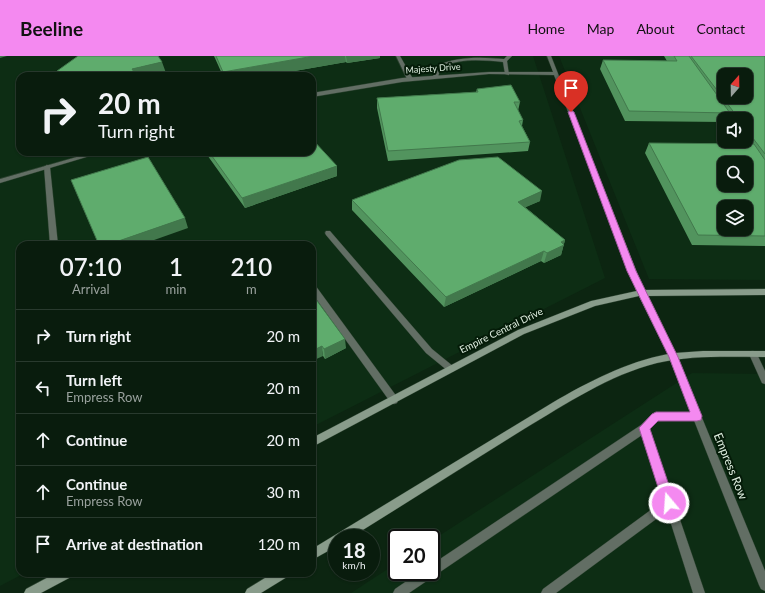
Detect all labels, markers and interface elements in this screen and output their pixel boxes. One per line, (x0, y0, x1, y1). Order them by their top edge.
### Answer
text: Beeline (20, 17, 83, 40)
text: Home (527, 20, 565, 37)
text: Map (587, 20, 614, 37)
text: About (636, 20, 674, 37)
text: Contact (696, 20, 745, 37)
street label: Majesty Drive (405, 61, 461, 75)
north arrow (717, 68, 753, 104)
map controls (717, 68, 753, 236)
pin (554, 71, 588, 112)
icon: arrive (560, 77, 582, 99)
text: 20 m (98, 86, 161, 120)
icon: right (32, 88, 84, 140)
button: sound (717, 112, 753, 148)
text: Turn right (98, 120, 175, 142)
button: search (717, 156, 753, 192)
button: layers (717, 200, 753, 236)
text: 07:10 (60, 252, 122, 281)
text: 1 (169, 252, 183, 281)
text: 210 (230, 252, 272, 281)
text: Arrival (72, 281, 109, 297)
text: min (165, 281, 187, 297)
text: m (246, 281, 257, 297)
street label: Empire Central Drive (457, 305, 545, 355)
icon: right (32, 325, 54, 347)
text: Turn right (66, 327, 131, 345)
text: 20 m (266, 327, 300, 345)
text: Turn left (66, 371, 122, 389)
icon: left (32, 377, 54, 399)
text: 20 m (266, 379, 300, 397)
text: Empress Row (66, 389, 142, 405)
icon: ahead (32, 429, 54, 451)
street label: Empress Row (711, 430, 751, 502)
text: Continue (66, 431, 127, 449)
text: 20 m (266, 431, 300, 449)
text: Continue (66, 475, 127, 493)
icon: ahead (32, 481, 54, 503)
position arrow (648, 482, 690, 524)
text: 30 m (266, 483, 300, 501)
text: Empress Row (66, 493, 142, 509)
speed limit sign: 20 (388, 529, 440, 581)
icon: arrive (32, 533, 54, 555)
text: Arrive at destination (66, 535, 203, 553)
text: 120 m (258, 535, 300, 553)
text: 18 (342, 538, 366, 562)
text: km/h (342, 559, 366, 571)

